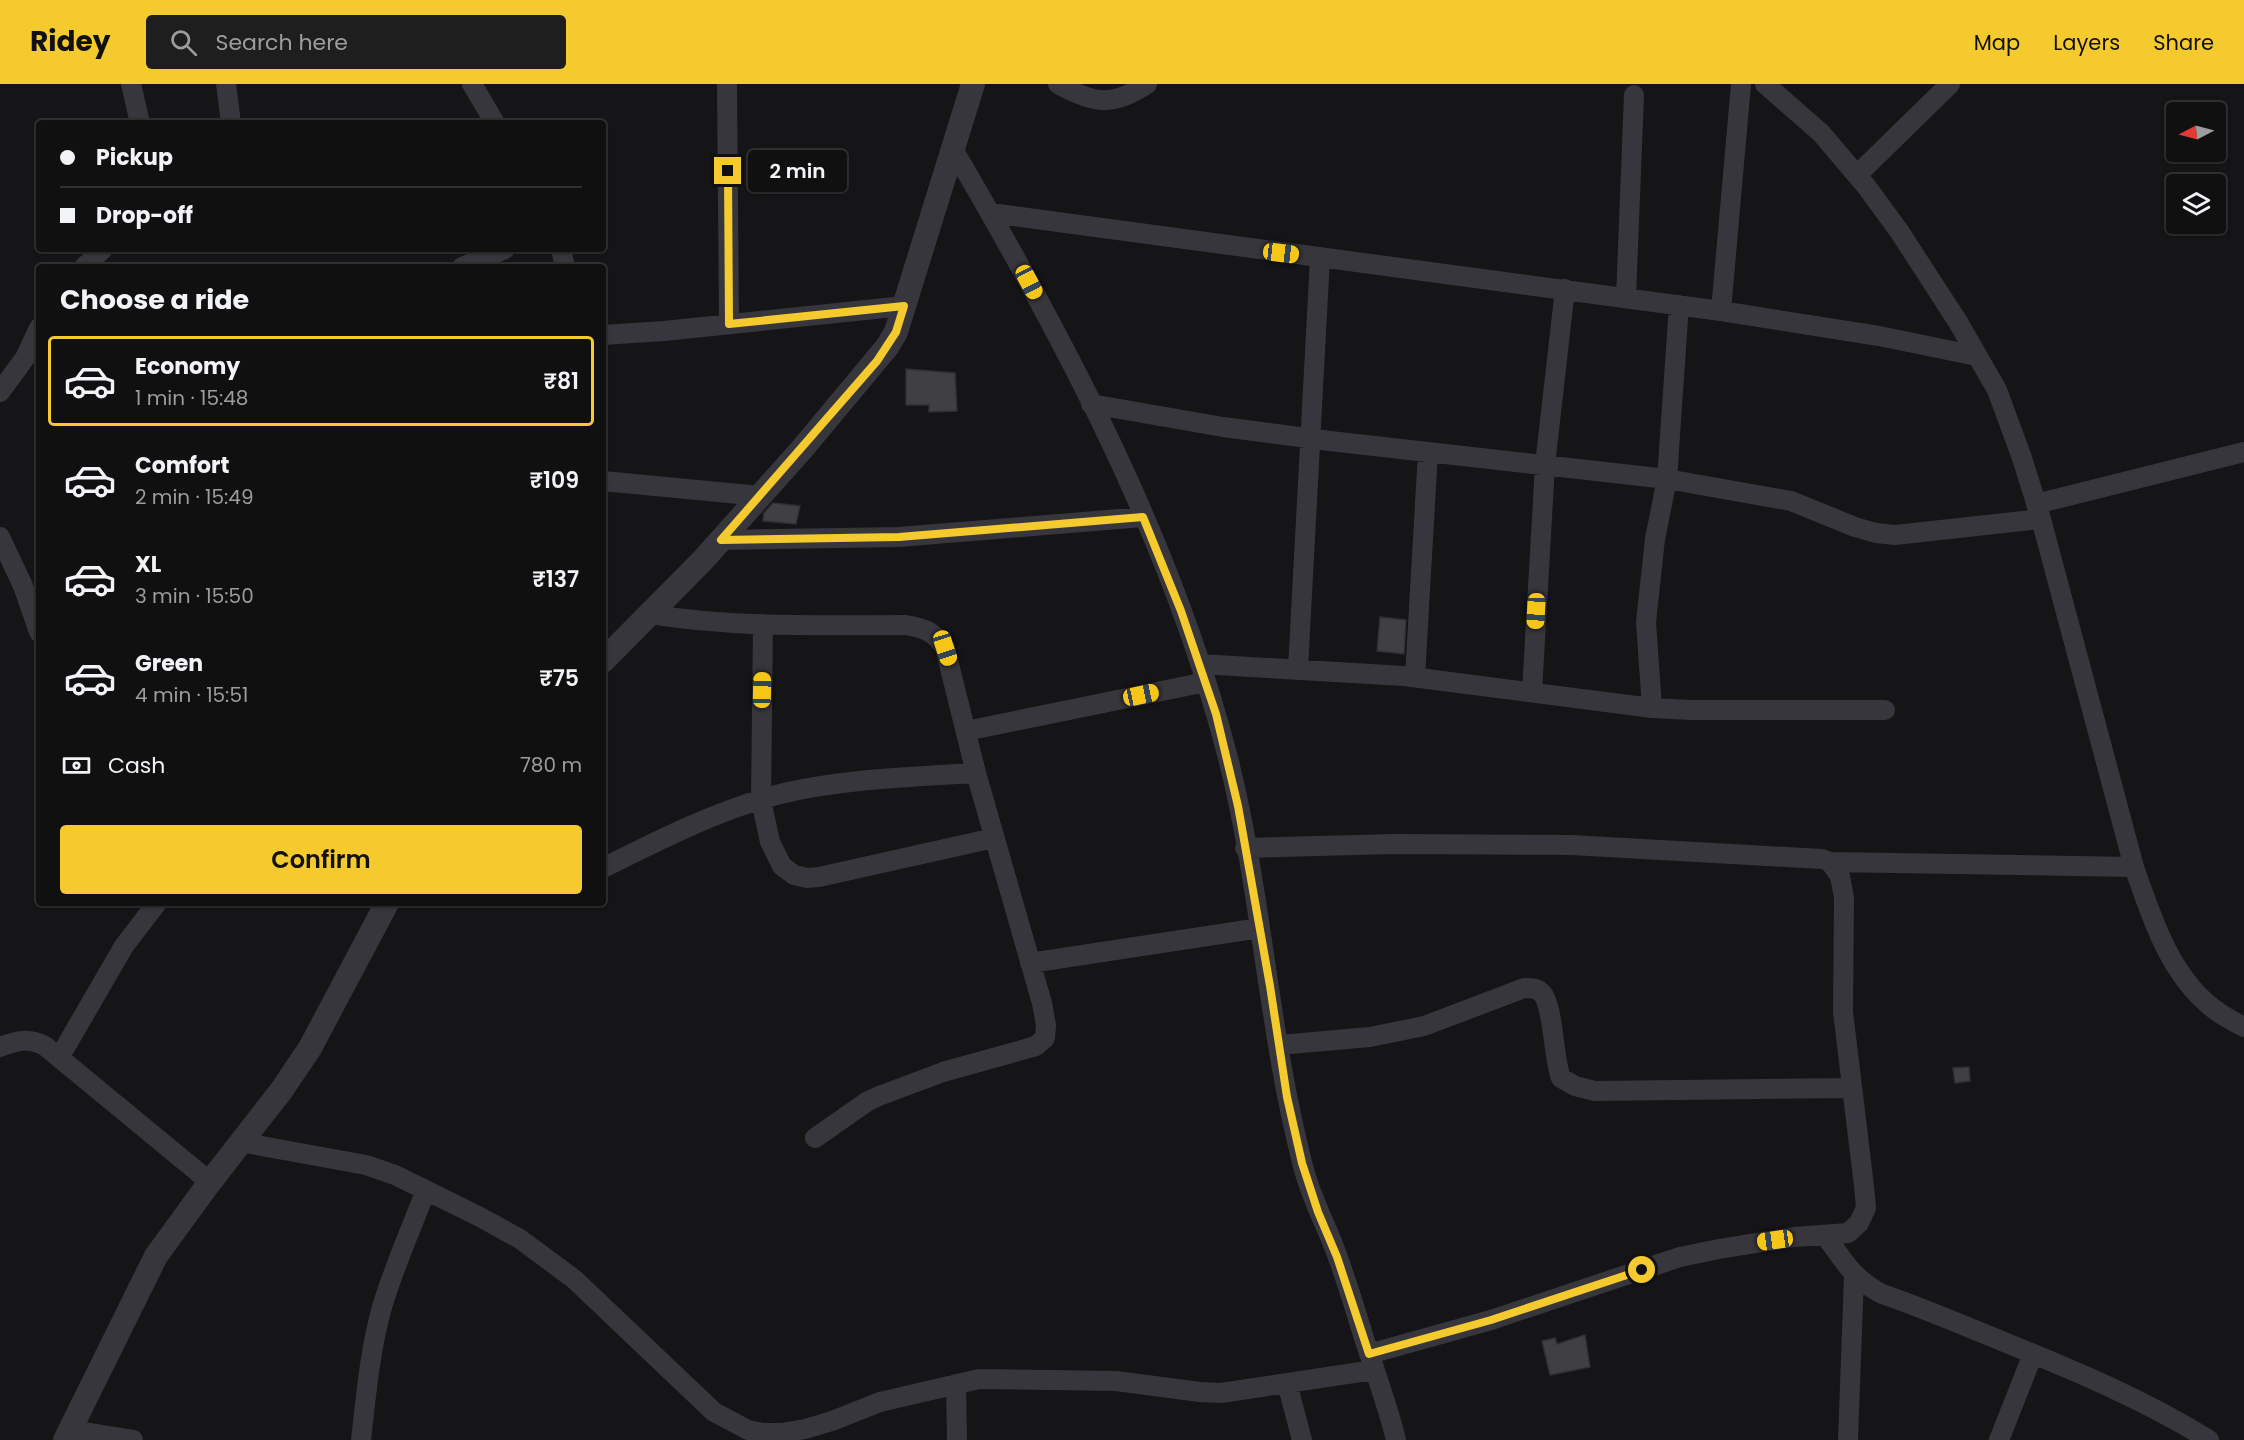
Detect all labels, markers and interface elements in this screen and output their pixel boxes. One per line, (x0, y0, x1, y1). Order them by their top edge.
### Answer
search box (146, 15, 566, 69)
text: Ridey (30, 22, 110, 61)
icon: search (167, 26, 200, 59)
text: Search here (215, 27, 348, 58)
text: Map (1974, 28, 2020, 57)
text: Layers (2053, 28, 2120, 57)
text: Share (2153, 28, 2214, 57)
north arrow (2166, 102, 2226, 162)
map controls (2166, 102, 2226, 234)
text: Pickup (96, 142, 173, 173)
callout: 2 min (749, 150, 848, 192)
route end (714, 157, 741, 184)
text: 2 min (770, 157, 825, 185)
button: layers (2166, 174, 2226, 234)
text: Drop-off (96, 200, 193, 231)
car (1262, 242, 1300, 264)
car (1013, 262, 1045, 302)
text: Choose a ride (60, 281, 249, 318)
text: Economy (135, 351, 240, 382)
icon: car (63, 354, 117, 408)
text: ₹81 (543, 366, 579, 397)
text: 1 min · 15:48 (135, 384, 248, 412)
text: Comfort (135, 450, 229, 481)
icon: car (63, 453, 117, 507)
text: ₹109 (530, 465, 579, 496)
text: 2 min · 15:49 (135, 483, 253, 511)
text: XL (135, 549, 161, 580)
icon: car (63, 552, 117, 606)
text: ₹137 (532, 564, 579, 595)
text: 3 min · 15:50 (135, 582, 254, 610)
car (1526, 593, 1546, 629)
car (931, 628, 959, 668)
text: Green (135, 648, 203, 679)
icon: car (63, 651, 117, 705)
text: ₹75 (539, 663, 579, 694)
car (753, 672, 771, 708)
text: 4 min · 15:51 (135, 681, 248, 709)
car (1122, 682, 1160, 708)
icon: cash (60, 749, 93, 782)
text: Cash (108, 750, 165, 781)
text: 780 m (520, 751, 582, 779)
button: Confirm (60, 825, 582, 894)
car (1756, 1229, 1794, 1251)
route start (1628, 1256, 1655, 1283)

